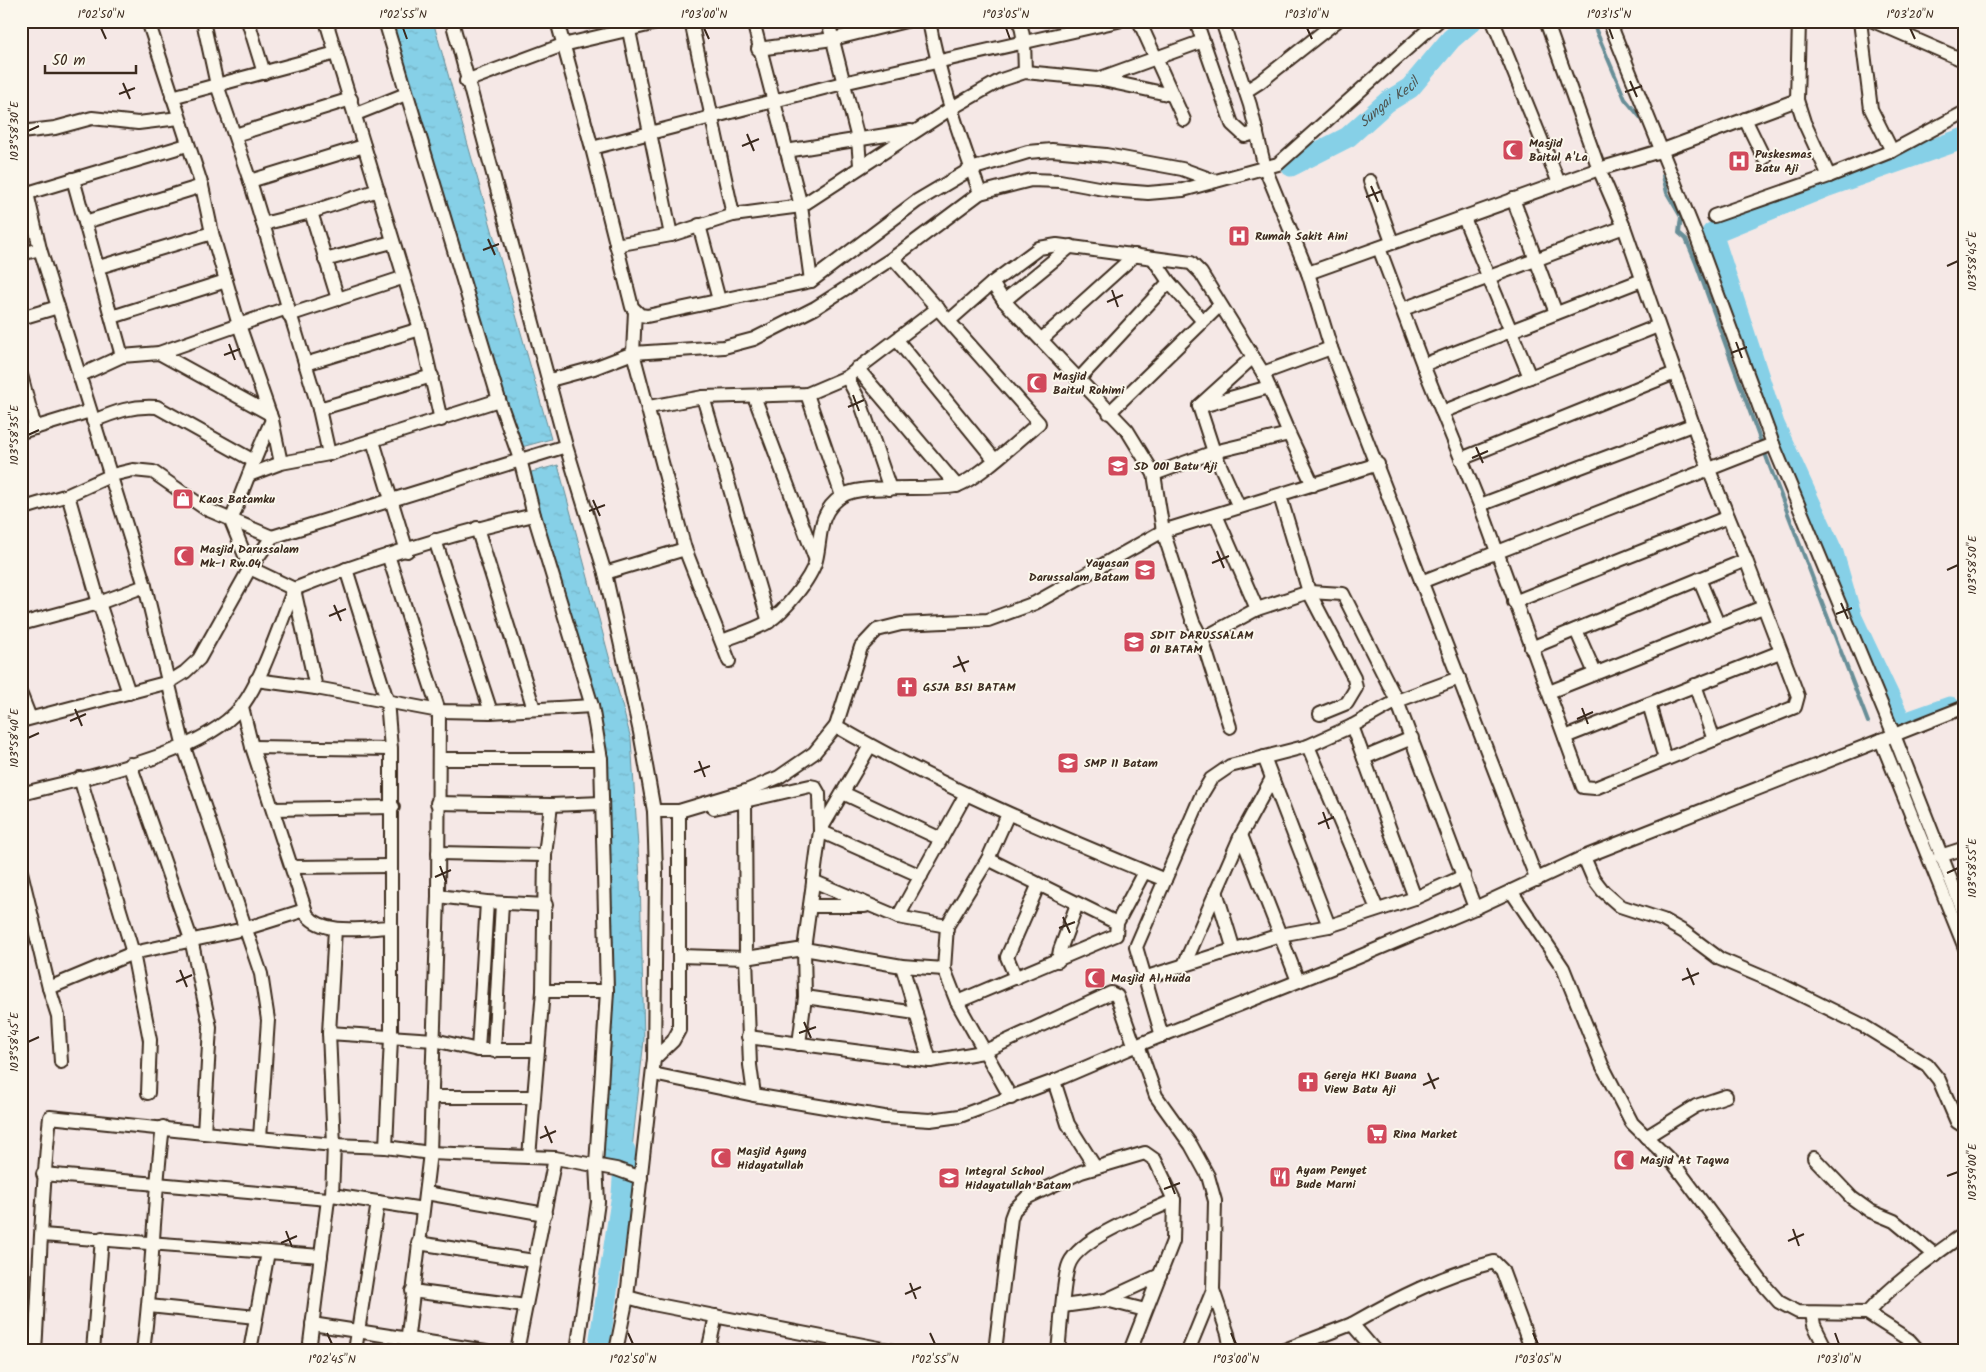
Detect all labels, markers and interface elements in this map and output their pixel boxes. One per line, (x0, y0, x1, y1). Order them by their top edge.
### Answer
text: 1°02'50"N (77, 5, 125, 24)
text: 1°02'55"N (379, 5, 427, 24)
text: 1°03'00"N (681, 5, 727, 24)
text: 1°03'05"N (983, 5, 1029, 24)
text: 1°03'10"N (1285, 5, 1329, 24)
text: 1°03'15"N (1587, 5, 1631, 24)
text: 1°03'20"N (1886, 5, 1934, 24)
scale bar (45, 42, 136, 74)
text: 50 m (52, 49, 86, 73)
water label: Sungai Kecil (1354, 71, 1427, 133)
text: 103°58'30"E (5, 100, 24, 161)
place label: Masjid Baitul A'La (1529, 134, 1588, 167)
mosque icon: Masjid Baitul A'La (1501, 138, 1525, 162)
place label: Puskesmas Batu Aji (1755, 145, 1812, 178)
hospital icon: Puskesmas Batu Aji (1727, 149, 1751, 173)
hospital icon: Rumah Sakit Aini (1227, 224, 1251, 248)
place label: Rumah Sakit Aini (1255, 227, 1349, 246)
text: 103°58'45"E (1963, 230, 1982, 291)
place label: Masjid Baitul Rohimi (1053, 367, 1125, 400)
mosque icon: Masjid Baitul Rohimi (1025, 371, 1049, 395)
text: 103°58'35"E (5, 404, 24, 465)
school or university icon: SD 001 Batu Aji (1106, 454, 1130, 478)
place label: SD 001 Batu Aji (1134, 457, 1218, 476)
shop icon: Kaos Batamku (171, 487, 195, 511)
place label: Kaos Batamku (199, 490, 275, 509)
text: 103°58'50"E (1963, 534, 1982, 595)
place label: Masjid Darussalam Mk-1 Rw.04 (200, 540, 299, 573)
mosque icon: Masjid Darussalam Mk-1 Rw.04 (172, 544, 196, 568)
place label: Yayasan Darussalam Batam (1029, 554, 1129, 587)
school or university icon: Yayasan Darussalam Batam (1133, 558, 1157, 582)
place label: SDIT DARUSSALAM 01 BATAM (1150, 626, 1254, 659)
school or university icon: SDIT DARUSSALAM 01 BATAM (1122, 630, 1146, 654)
church icon: GSJA BSI BATAM (895, 675, 919, 699)
place label: GSJA BSI BATAM (923, 678, 1016, 697)
text: 103°58'40"E (5, 707, 24, 768)
school or university icon: SMP 11 Batam (1056, 751, 1080, 775)
place label: SMP 11 Batam (1084, 754, 1158, 773)
text: 103°58'55"E (1963, 837, 1982, 898)
mosque icon: Masjid Al Huda (1083, 966, 1107, 990)
place label: Masjid Al Huda (1111, 969, 1191, 988)
text: 103°58'45"E (5, 1011, 24, 1072)
place label: Gereja HKI Buana View Batu Aji (1324, 1066, 1417, 1099)
church icon: Gereja HKI Buana View Batu Aji (1296, 1070, 1320, 1094)
supermarket icon: Rina Market (1365, 1122, 1389, 1146)
place label: Rina Market (1393, 1125, 1458, 1144)
place label: Masjid Agung Hidayatullah (737, 1142, 807, 1175)
text: 103°59'00"E (1963, 1142, 1982, 1201)
mosque icon: Masjid Agung Hidayatullah (709, 1146, 733, 1170)
mosque icon: Masjid At Taqwa (1612, 1148, 1636, 1172)
place label: Masjid At Taqwa (1640, 1151, 1729, 1170)
place label: Ayam Penyet Bude Marni (1296, 1161, 1368, 1194)
place label: Integral School Hidayatullah Batam (965, 1162, 1071, 1195)
restaurant icon: Ayam Penyet Bude Marni (1268, 1165, 1292, 1189)
school or university icon: Integral School Hidayatullah Batam (937, 1166, 961, 1190)
text: 1°02'45"N (308, 1350, 356, 1369)
text: 1°02'50"N (609, 1350, 657, 1369)
text: 1°02'55"N (911, 1350, 959, 1369)
text: 1°03'00"N (1213, 1350, 1259, 1369)
text: 1°03'05"N (1515, 1350, 1561, 1369)
text: 1°03'10"N (1817, 1350, 1861, 1369)

